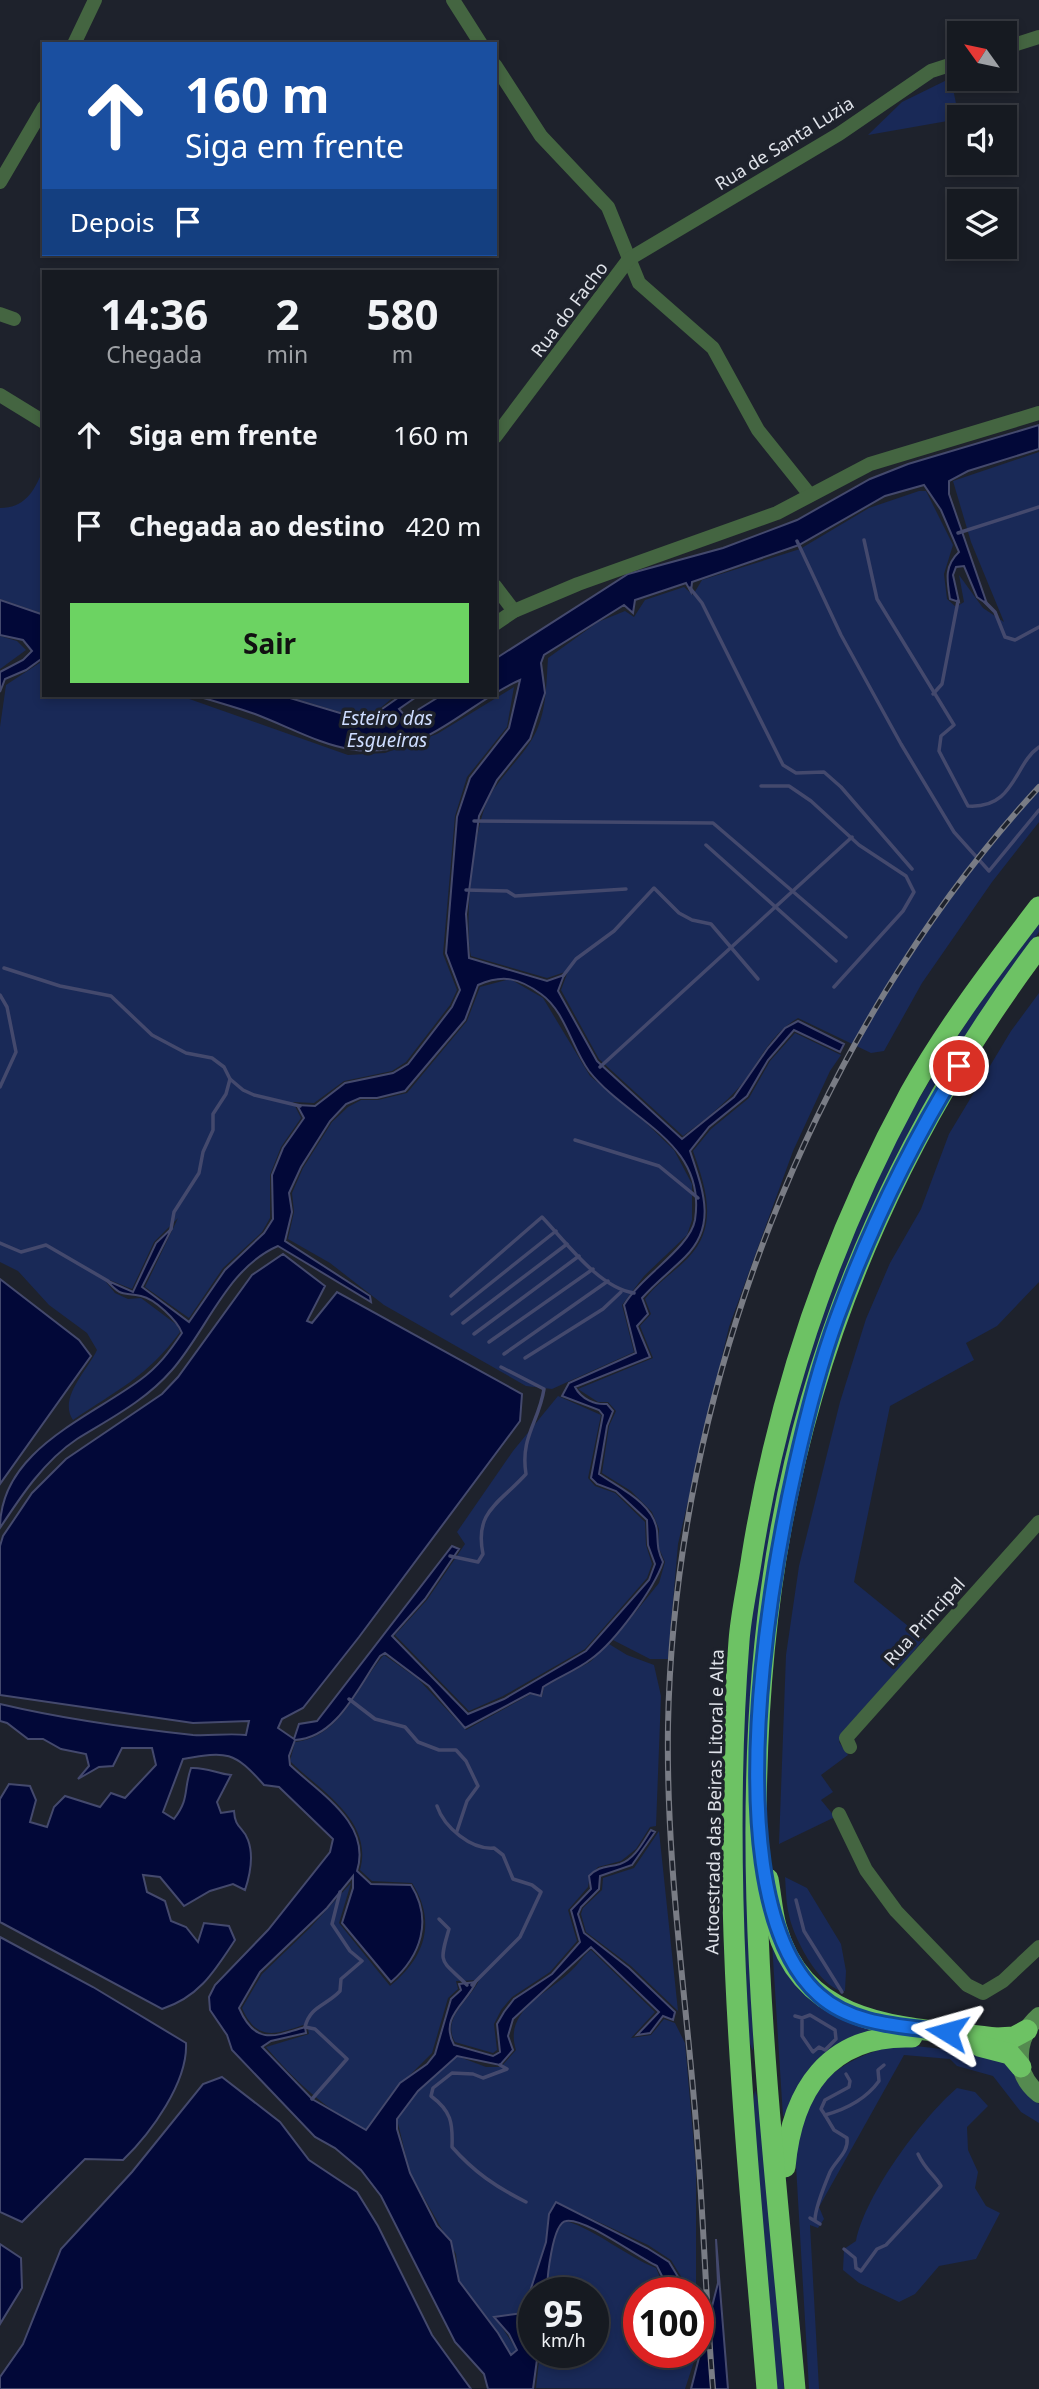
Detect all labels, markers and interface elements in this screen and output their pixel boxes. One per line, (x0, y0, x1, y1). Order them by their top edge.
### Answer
north arrow (947, 21, 1017, 91)
map controls (947, 21, 1017, 259)
text: 160 m (185, 61, 330, 127)
icon: ahead (70, 70, 161, 161)
street label: Rua de Santa Luzia (710, 91, 858, 195)
button: sound (947, 105, 1017, 175)
text: Siga em frente (185, 124, 404, 167)
button: layers (947, 189, 1017, 259)
icon: arrive (169, 203, 207, 241)
text: Depois (70, 204, 155, 240)
street label: Rua do Facho (525, 256, 613, 362)
text: 14:36 (100, 285, 208, 342)
text: 2 (275, 285, 299, 342)
text: 580 (367, 285, 439, 342)
text: Chegada (106, 338, 202, 370)
text: min (267, 338, 308, 370)
text: m (392, 338, 413, 370)
icon: ahead (70, 416, 108, 454)
text: Siga em frente (129, 417, 318, 453)
text: 160 m (393, 417, 469, 453)
icon: arrive (70, 507, 108, 545)
text: Chegada ao destino (129, 508, 385, 544)
text: 420 m (406, 508, 481, 544)
button: Sair (70, 603, 469, 683)
water label: Esteiro das Esgueiras (341, 705, 433, 753)
pin (929, 1036, 989, 1096)
icon: arrive (940, 1047, 978, 1085)
street label: Rua Principal (878, 1572, 970, 1670)
street label: Autoestrada das Beiras Litoral e Alta (699, 1649, 729, 1955)
position arrow (910, 1995, 984, 2069)
speed limit sign: 100 (623, 2277, 714, 2368)
text: 95 (543, 2290, 584, 2337)
text: km/h (541, 2328, 586, 2352)

